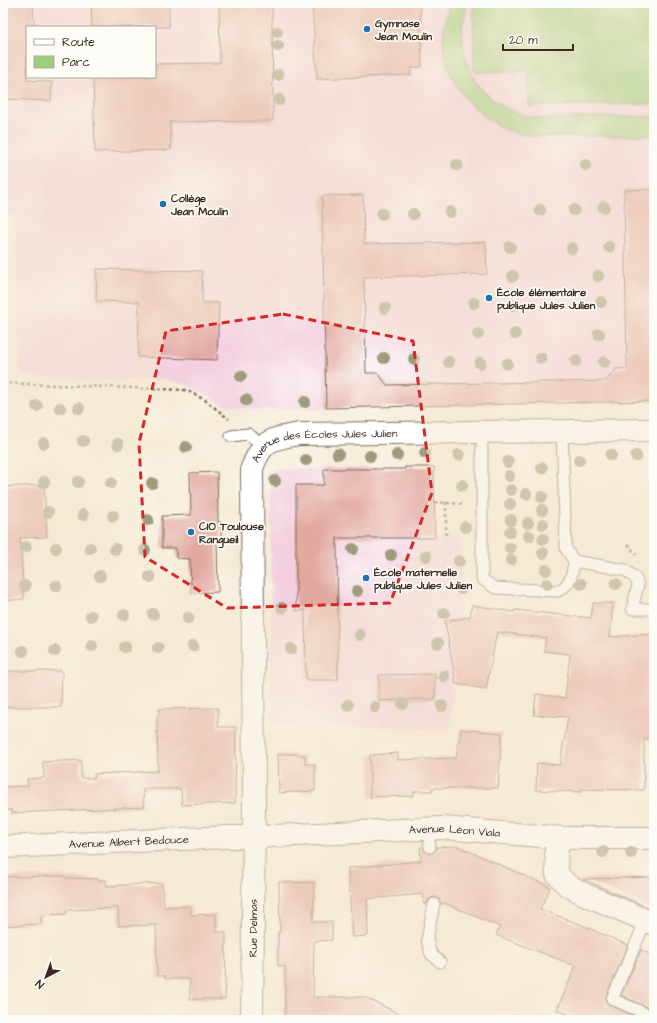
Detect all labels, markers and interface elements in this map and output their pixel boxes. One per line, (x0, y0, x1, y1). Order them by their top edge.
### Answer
place label: Gymnase Jean Moulin (374, 16, 433, 44)
marker: Gymnase Jean Moulin (362, 24, 372, 34)
legend (26, 26, 156, 78)
scale bar (503, 26, 573, 52)
text: 20 m (509, 32, 538, 49)
text: Route (62, 34, 95, 51)
text: Parc (62, 54, 90, 71)
place label: Collège Jean Moulin (170, 191, 229, 219)
marker: Collège Jean Moulin (158, 199, 168, 209)
place label: École élémentaire publique Jules Julien (497, 285, 596, 314)
marker: École élémentaire publique Jules Julien (484, 293, 494, 303)
street label: Avenue des Écoles Jules Julien (248, 426, 398, 465)
place label: CIO Toulouse Rangueil (199, 519, 264, 549)
marker: CIO Toulouse Rangueil (186, 527, 196, 537)
place label: École maternelle publique Jules Julien (374, 565, 473, 594)
marker: École maternelle publique Jules Julien (361, 573, 371, 583)
street label: Avenue Léon Viala (409, 821, 501, 841)
street label: Avenue Albert Bedouce (69, 832, 189, 852)
street label: Rue Delmas (246, 898, 261, 957)
north arrow (26, 957, 66, 997)
text: N (32, 976, 47, 992)

